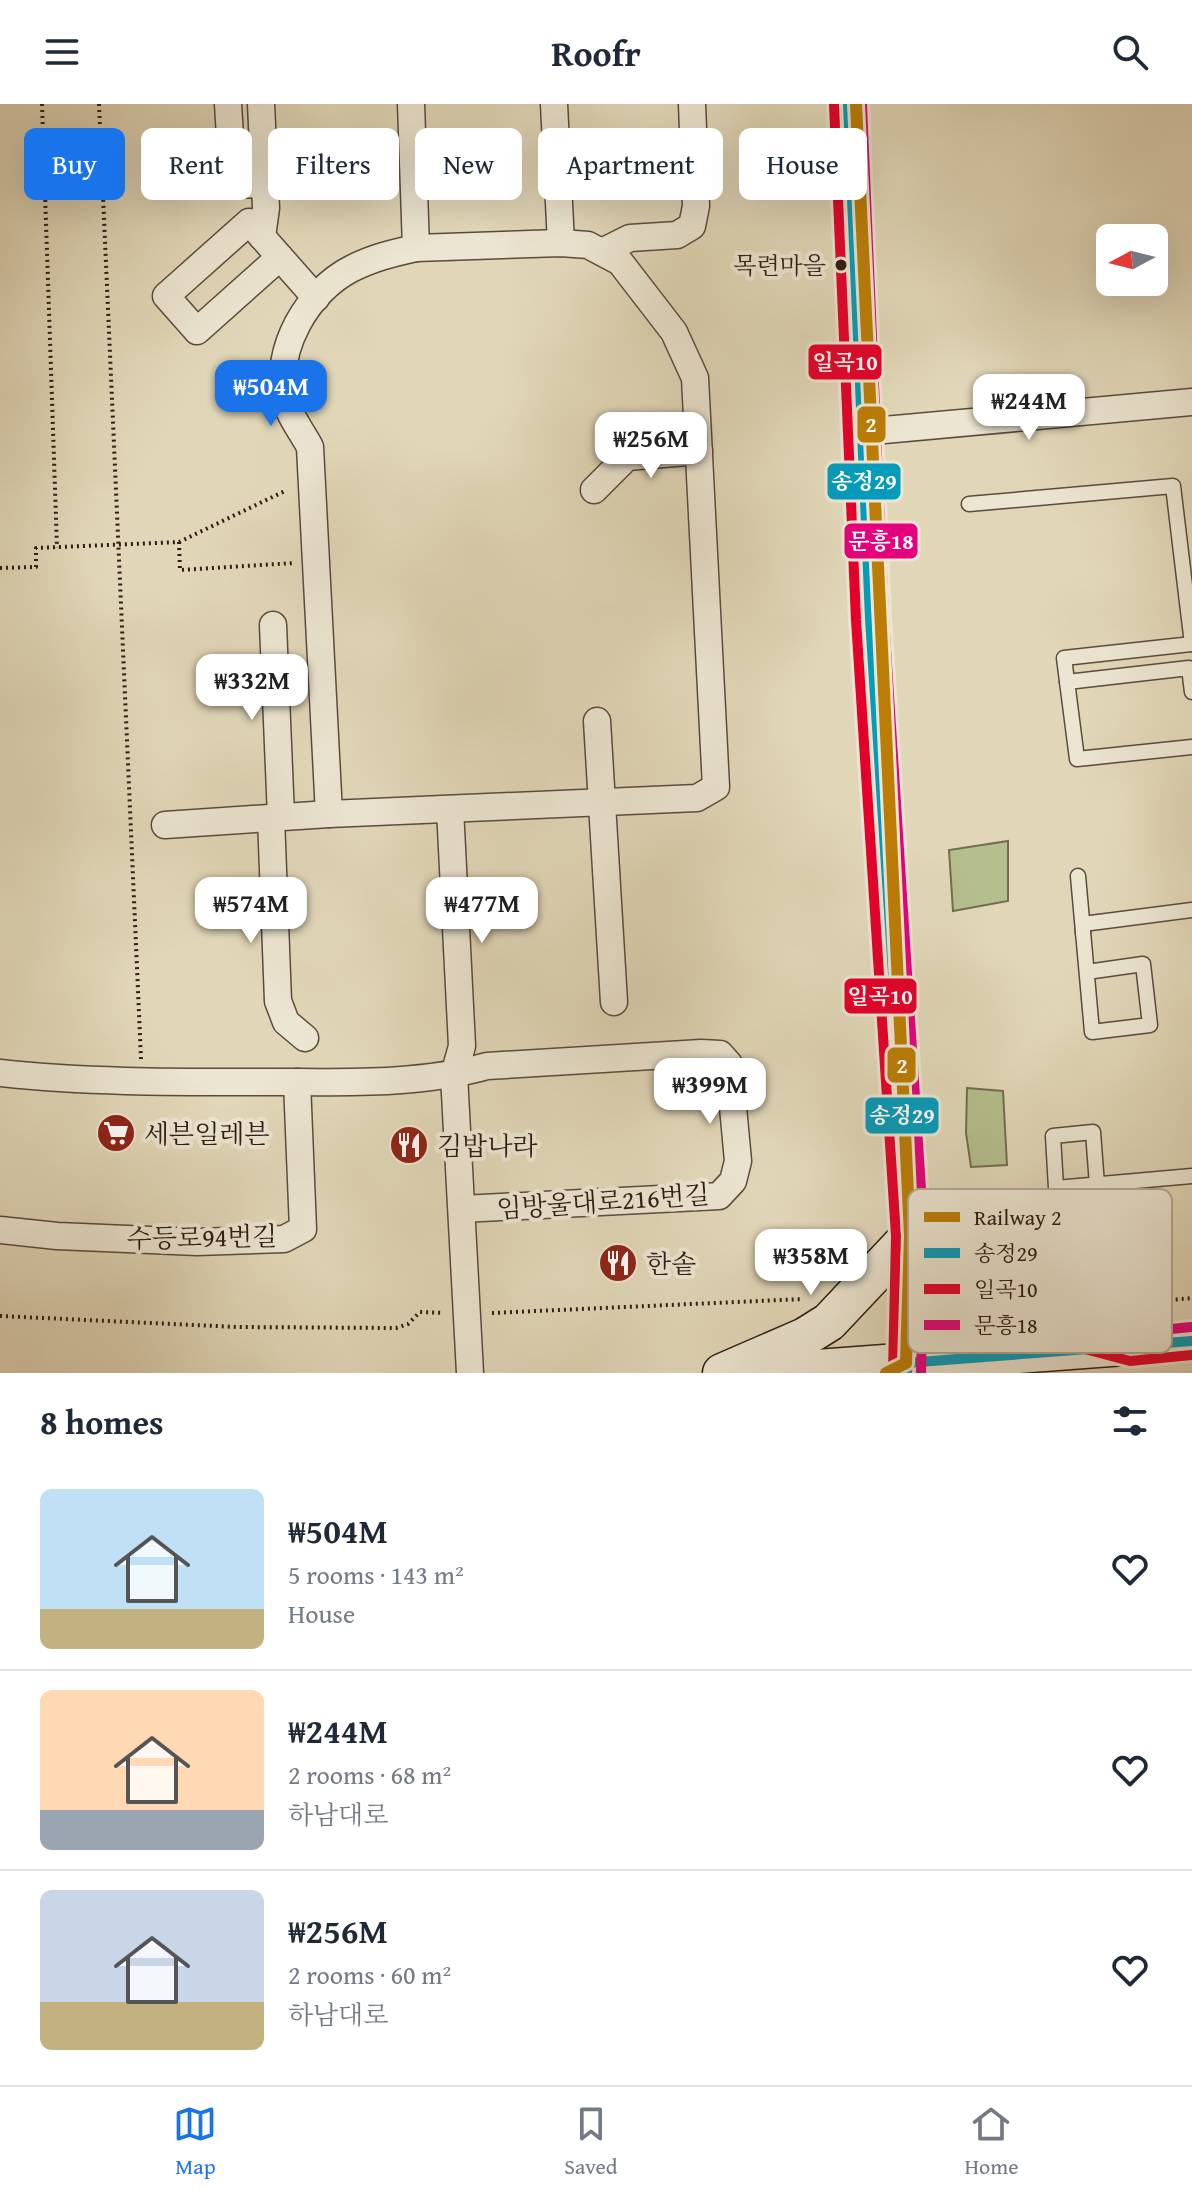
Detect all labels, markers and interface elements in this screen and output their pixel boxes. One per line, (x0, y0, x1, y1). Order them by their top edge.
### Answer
text: Roofr (551, 26, 641, 79)
icon: menu (40, 30, 84, 74)
icon: search (1108, 30, 1152, 74)
chip: Buy (24, 128, 125, 200)
chip: Rent (141, 128, 252, 200)
chip: Filters (268, 128, 399, 200)
chip: New (415, 128, 522, 200)
chip: Apartment (538, 128, 723, 200)
chip: House (739, 128, 867, 200)
north arrow (1096, 224, 1168, 296)
map controls (1096, 224, 1168, 296)
place label: 목련마을 (733, 248, 826, 283)
marker: 목련마을 (833, 257, 849, 273)
line badge: 일곡10 (807, 343, 883, 381)
text: 일곡10 (812, 346, 878, 378)
pin: ₩504M (215, 360, 327, 428)
text: ₩504M (233, 366, 309, 405)
pin: ₩244M (973, 374, 1085, 442)
text: ₩244M (991, 380, 1067, 419)
line badge: 2 (856, 405, 887, 444)
text: 2 (865, 408, 877, 440)
pin: ₩256M (595, 412, 707, 480)
text: ₩256M (613, 418, 689, 457)
line badge: 송정29 (826, 462, 902, 501)
text: 송정29 (831, 465, 897, 497)
line badge: 문흥18 (843, 522, 919, 560)
text: 문흥18 (848, 525, 914, 557)
pin: ₩332M (196, 654, 308, 722)
text: ₩332M (214, 660, 290, 699)
pin: ₩574M (195, 877, 307, 945)
pin: ₩477M (426, 877, 538, 945)
text: ₩574M (213, 883, 289, 922)
text: ₩477M (444, 883, 520, 922)
line badge: 일곡10 (843, 977, 918, 1015)
text: 일곡10 (847, 980, 913, 1012)
line badge: 2 (886, 1046, 917, 1084)
text: 2 (896, 1049, 908, 1081)
pin: ₩399M (654, 1058, 766, 1126)
text: ₩399M (672, 1064, 748, 1103)
line badge: 송정29 (864, 1096, 940, 1135)
text: 송정29 (869, 1099, 935, 1131)
supermarket icon: 세븐일레븐 (95, 1112, 137, 1154)
place label: 세븐일레븐 (144, 1114, 270, 1153)
restaurant icon: 김밥나라 (388, 1124, 430, 1166)
place label: 김밥나라 (437, 1126, 538, 1165)
street label: 임방울대로216번길 (495, 1174, 711, 1228)
legend (908, 1189, 1172, 1353)
text: Railway 2 (974, 1201, 1062, 1233)
street label: 수등로94번길 (126, 1216, 278, 1258)
pin: ₩358M (755, 1229, 867, 1297)
text: ₩358M (773, 1235, 849, 1274)
text: 송정29 (974, 1237, 1038, 1269)
restaurant icon: 한솥 (597, 1242, 639, 1284)
place label: 한솥 (646, 1244, 696, 1283)
text: 일곡10 (974, 1273, 1038, 1305)
text: 문흥18 (974, 1309, 1038, 1341)
text: 8 homes (40, 1397, 164, 1446)
icon: filters (1108, 1399, 1152, 1443)
text: ₩504M (288, 1506, 388, 1555)
icon: home (104, 1521, 200, 1617)
icon: heart (1108, 1547, 1152, 1591)
text: 5 rooms · 143 m² (288, 1555, 464, 1594)
text: House (288, 1594, 355, 1633)
text: ₩244M (288, 1706, 388, 1755)
icon: home (104, 1722, 200, 1818)
icon: heart (1108, 1748, 1152, 1792)
text: 2 rooms · 68 m² (288, 1755, 451, 1794)
text: 하남대로 (288, 1795, 388, 1834)
text: ₩256M (288, 1906, 388, 1955)
icon: home (104, 1922, 200, 2018)
icon: heart (1108, 1948, 1152, 1992)
text: 2 rooms · 60 m² (288, 1955, 451, 1994)
text: 하남대로 (288, 1995, 388, 2034)
tab: Map (173, 2102, 217, 2182)
tab: Saved (564, 2102, 618, 2182)
tab: Home (964, 2102, 1019, 2182)

